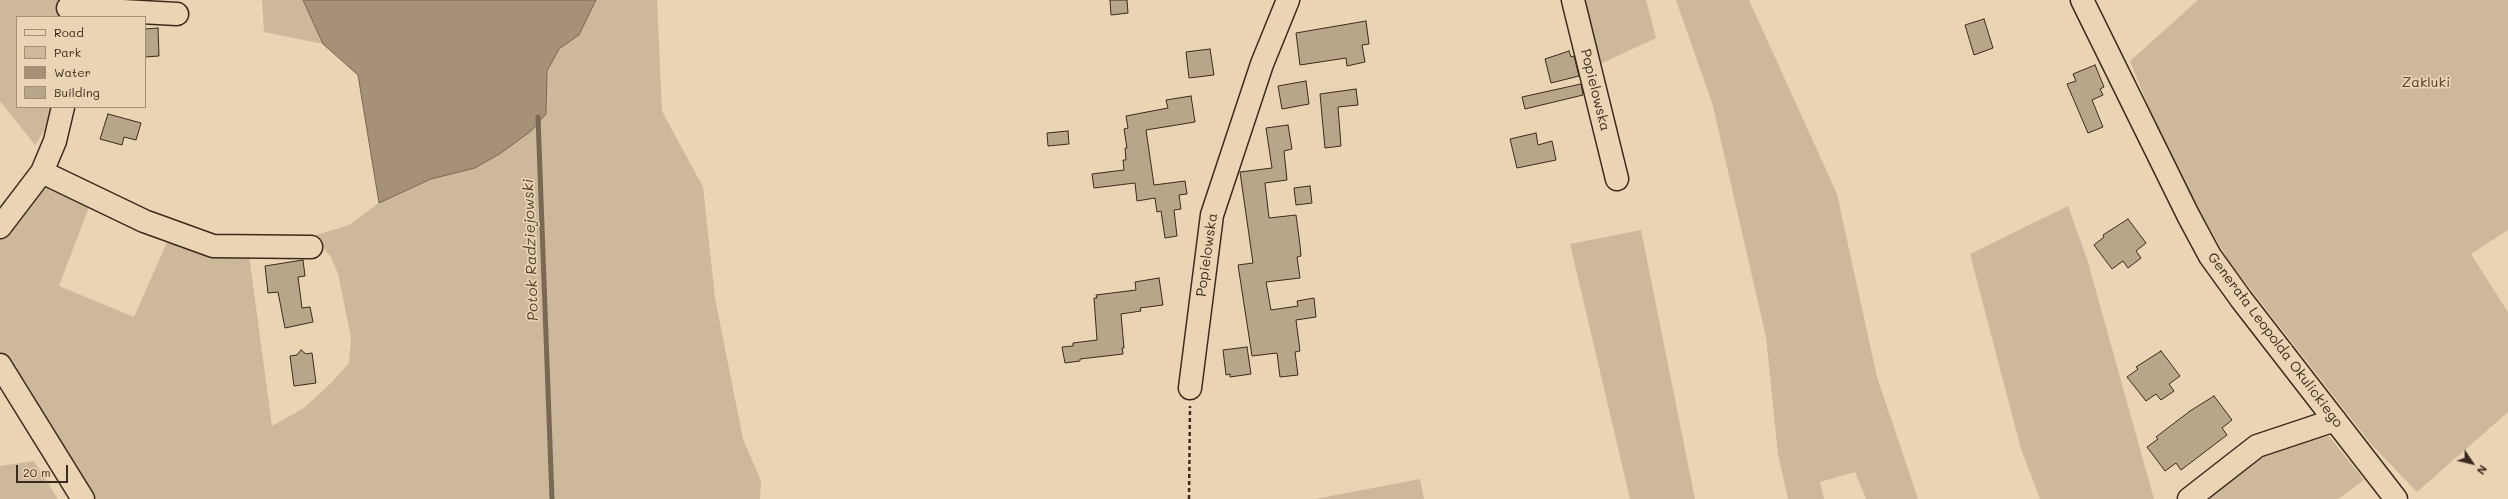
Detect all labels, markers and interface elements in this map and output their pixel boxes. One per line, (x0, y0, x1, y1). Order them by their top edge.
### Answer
legend (16, 16, 146, 108)
text: Road (54, 24, 84, 40)
text: Park (54, 44, 81, 60)
street label: Popielowska (1577, 47, 1613, 133)
text: Water (54, 64, 91, 80)
park label: Zakluki (2402, 75, 2450, 91)
text: Building (54, 84, 100, 100)
water label: Potok Radziejowski (520, 179, 542, 321)
street label: Popielowska (1193, 212, 1221, 298)
street label: Generała Leopolda Okulickiego (2204, 249, 2346, 431)
north arrow (2452, 443, 2492, 483)
scale bar (18, 457, 70, 483)
text: N (2474, 462, 2491, 478)
text: 20 m (23, 464, 51, 480)

